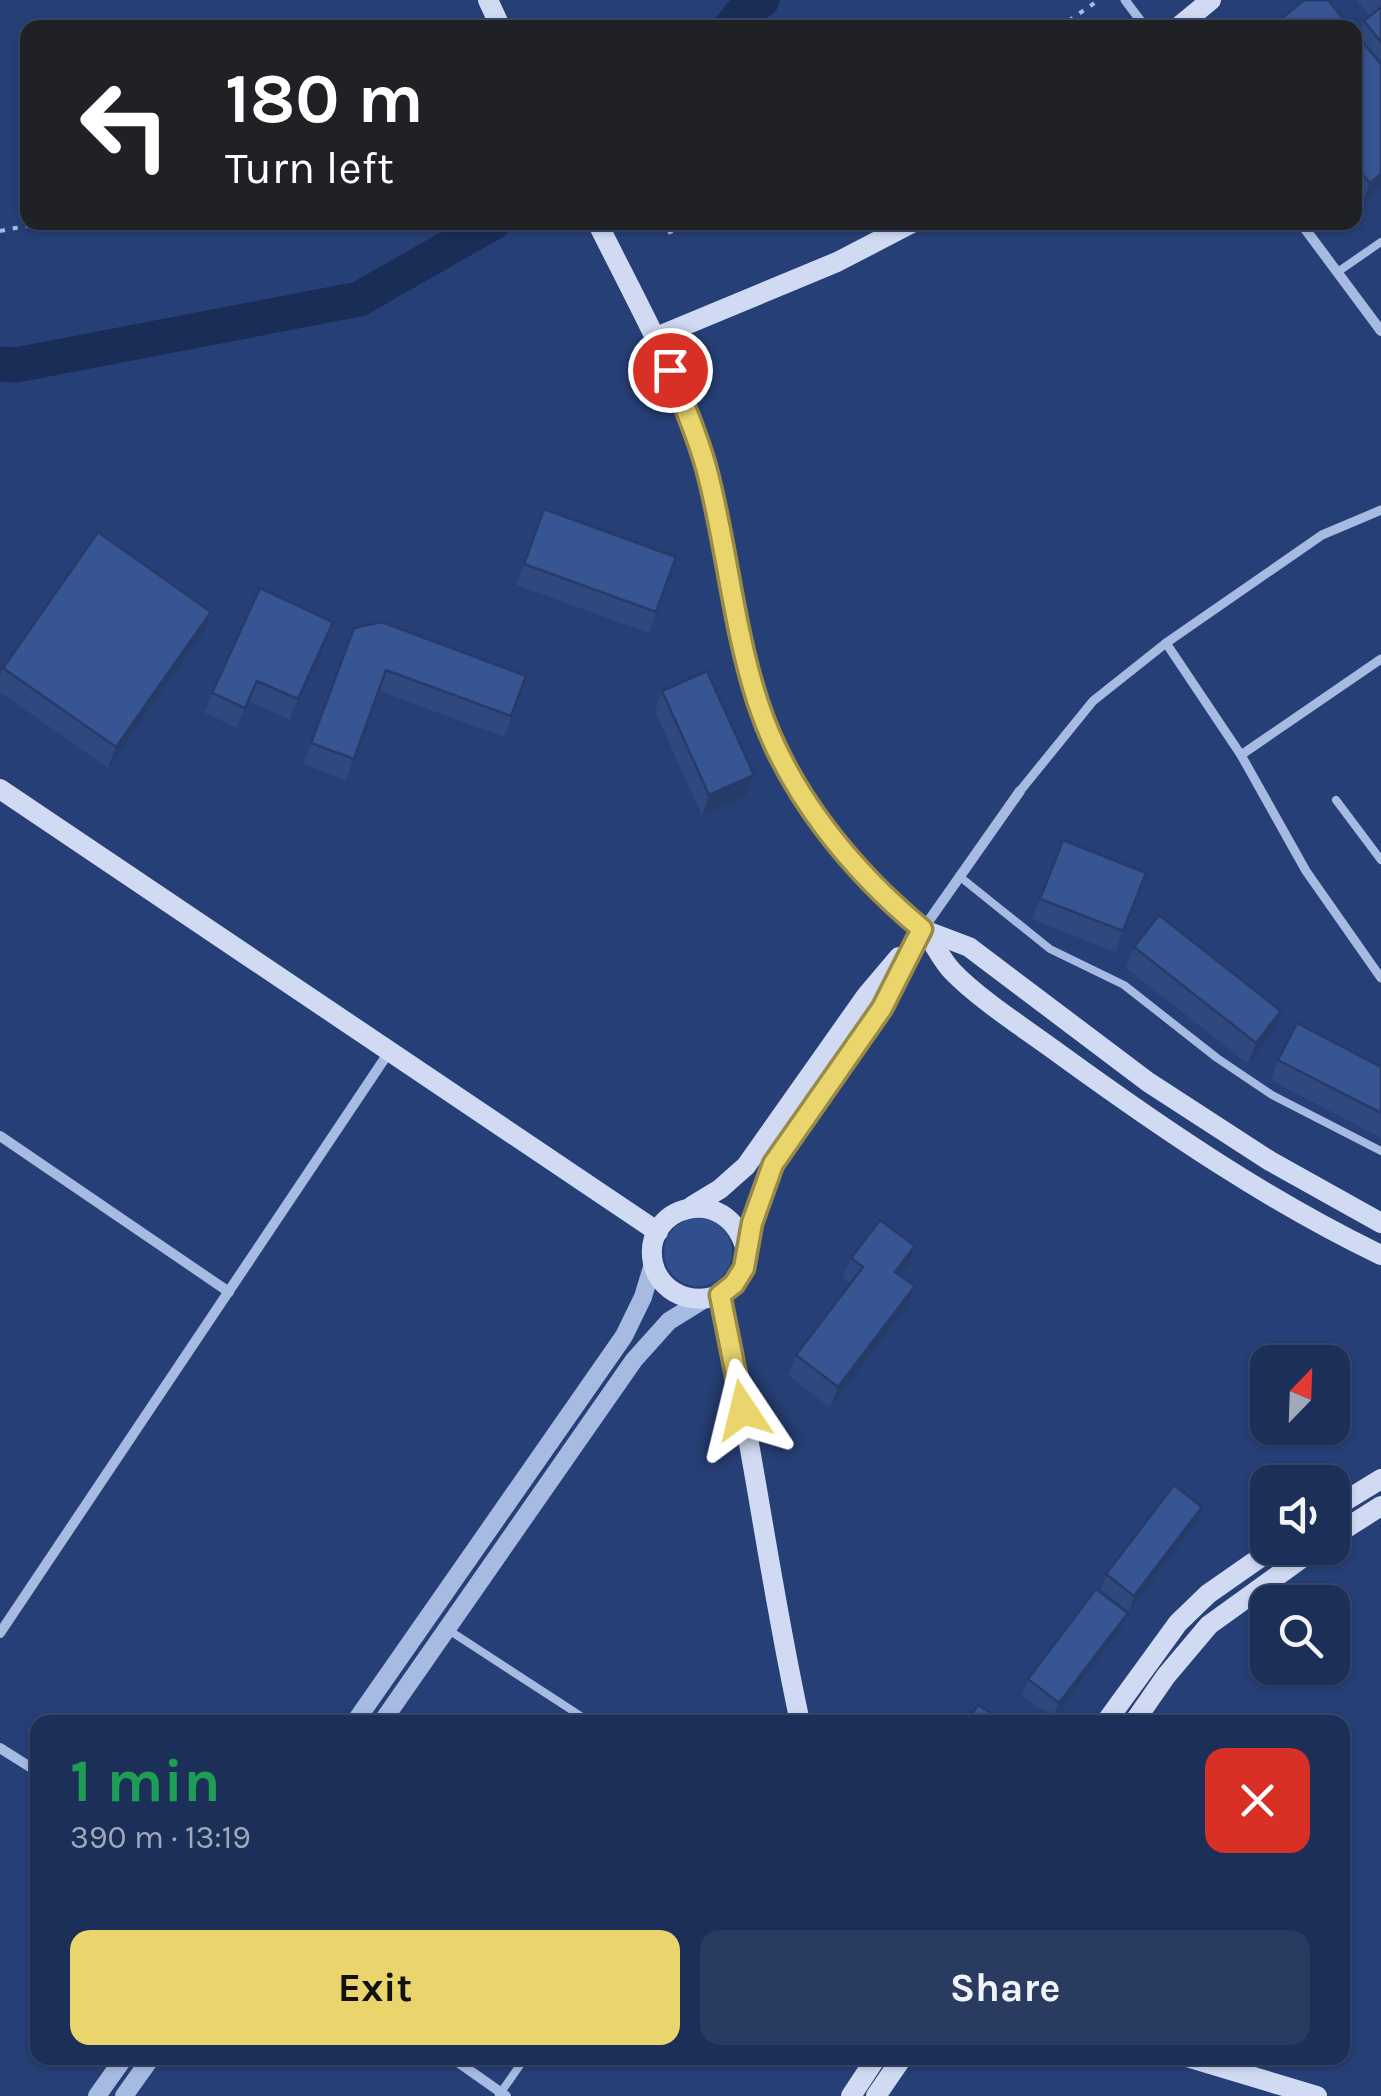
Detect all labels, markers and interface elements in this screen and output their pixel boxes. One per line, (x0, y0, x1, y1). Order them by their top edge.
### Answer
text: 180 m (225, 58, 424, 140)
icon: left (60, 60, 190, 190)
text: Turn left (225, 142, 394, 194)
pin (628, 328, 713, 413)
icon: arrive (643, 343, 698, 398)
north arrow (1250, 1345, 1350, 1445)
map controls (1250, 1345, 1350, 1685)
position arrow (691, 1358, 795, 1462)
button: sound (1250, 1465, 1350, 1565)
button: search (1250, 1585, 1350, 1685)
text: 1 min (70, 1746, 221, 1816)
button: close (1205, 1748, 1310, 1853)
text: 390 m · 13:19 (70, 1819, 251, 1856)
button: Exit (70, 1930, 680, 2045)
button: Share (700, 1930, 1310, 2045)

